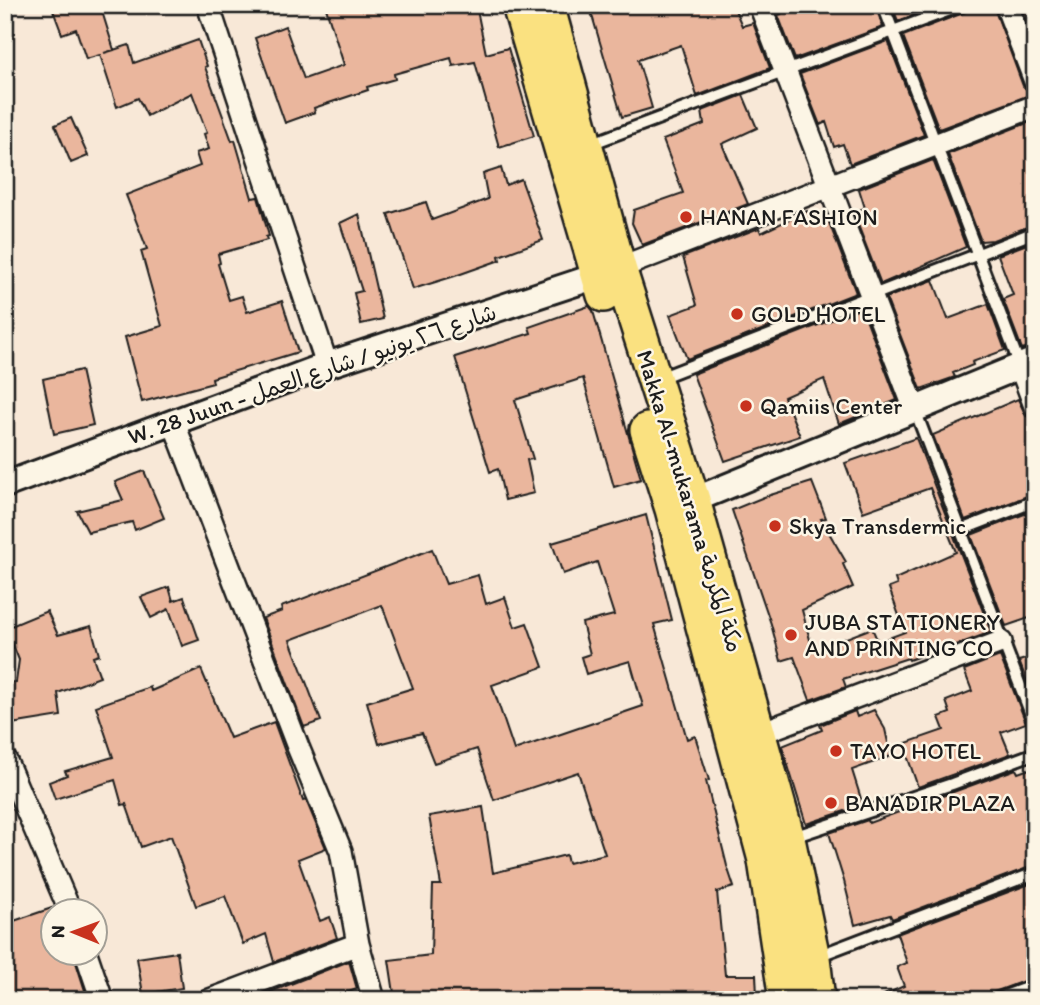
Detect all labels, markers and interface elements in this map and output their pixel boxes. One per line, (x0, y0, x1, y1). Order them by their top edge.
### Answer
place label: HANAN FASHION (700, 203, 878, 231)
marker: HANAN FASHION (678, 209, 694, 225)
street label: W. 28 Juun - شارع ٢٦ يونيو / شارع العمل (124, 298, 501, 452)
place label: GOLD HOTEL (751, 300, 886, 328)
marker: GOLD HOTEL (729, 306, 745, 322)
street label: Makka Al-mukarama مكة المكرمة (631, 347, 749, 655)
place label: Qamiis Center (760, 392, 903, 420)
marker: Qamiis Center (738, 398, 754, 414)
place label: Skya Transdermic (789, 512, 966, 540)
marker: Skya Transdermic (767, 518, 783, 534)
place label: JUBA STATIONERY AND PRINTING CO (805, 608, 1000, 662)
marker: JUBA STATIONERY AND PRINTING CO (783, 627, 799, 643)
place label: TAYO HOTEL (850, 737, 981, 765)
marker: TAYO HOTEL (828, 743, 844, 759)
place label: BANADIR PLAZA (845, 789, 1015, 817)
marker: BANADIR PLAZA (823, 795, 839, 811)
north arrow (38, 897, 108, 967)
text: N (46, 925, 69, 938)

